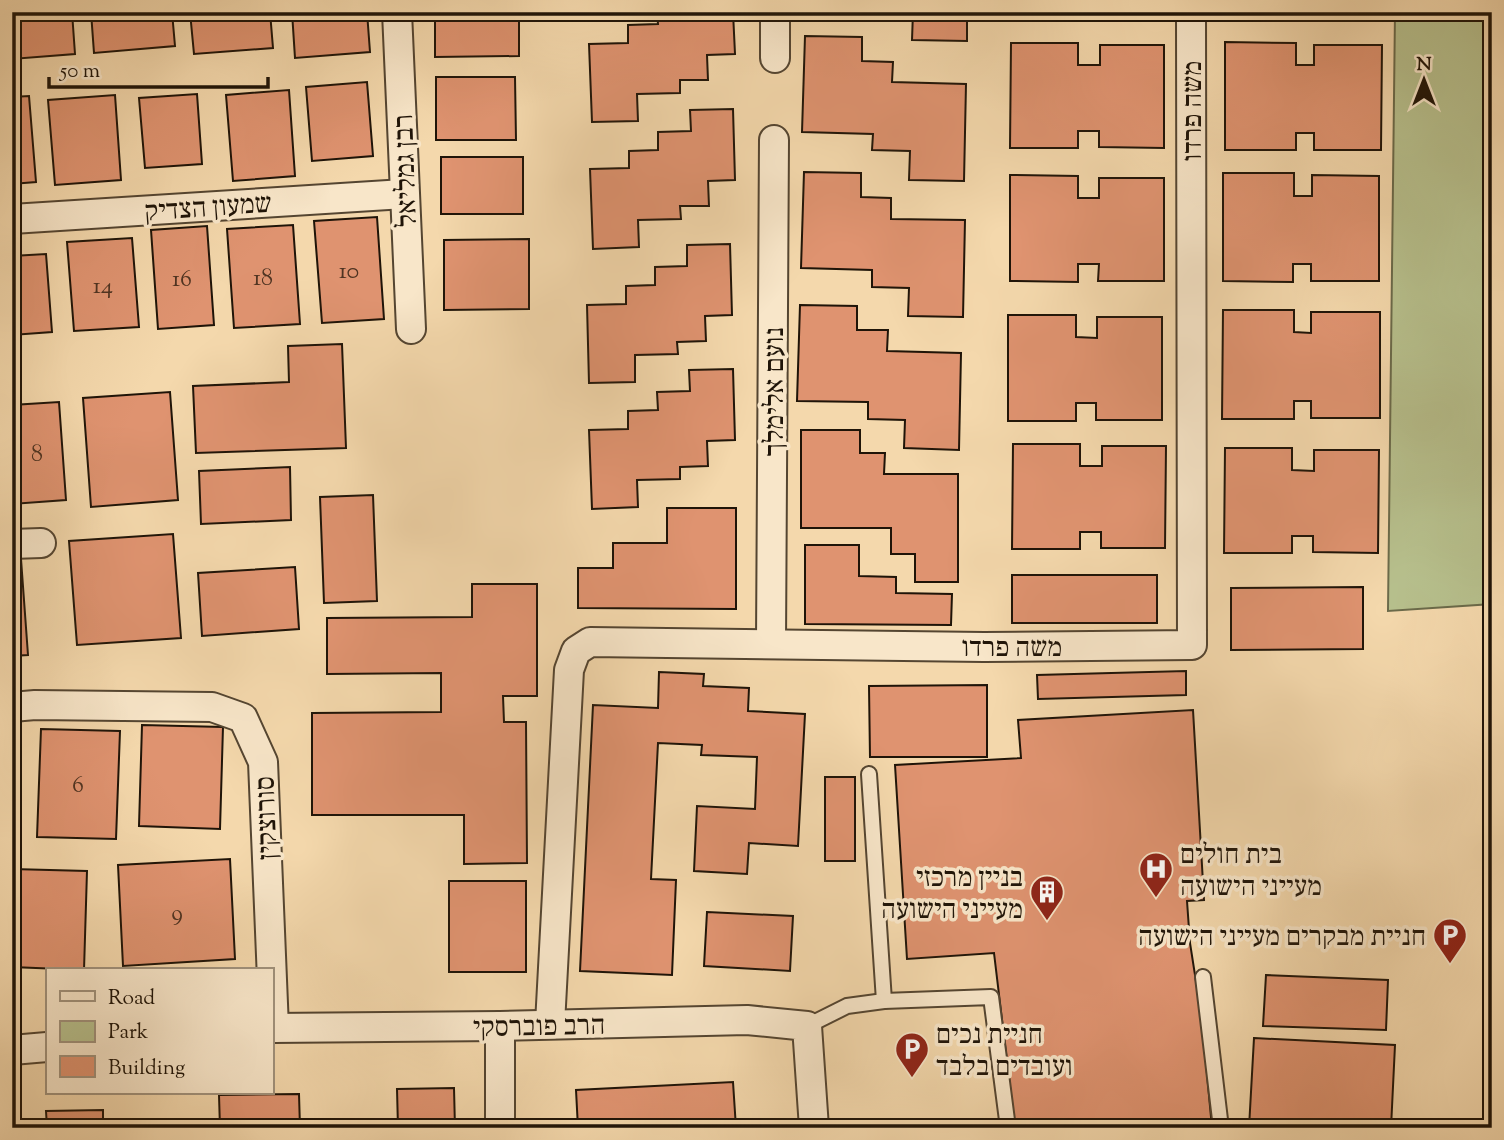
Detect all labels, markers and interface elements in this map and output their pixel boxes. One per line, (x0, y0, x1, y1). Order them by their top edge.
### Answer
scale bar (49, 46, 268, 90)
north arrow (1388, 46, 1458, 116)
text: N (1416, 52, 1432, 79)
text: 50 m (59, 57, 100, 87)
street label: משה פרדו (1174, 61, 1214, 161)
street label: רבן גמליאל (385, 113, 429, 228)
street label: שמעון הצדיק (143, 185, 273, 233)
house number: 10 (339, 255, 359, 289)
house number: 18 (253, 262, 273, 296)
house number: 16 (172, 263, 192, 297)
house number: 14 (93, 270, 113, 304)
street label: נועם אלימלך (756, 327, 796, 457)
house number: 8 (31, 438, 43, 472)
street label: משה פרדו (962, 629, 1062, 669)
house number: 6 (72, 769, 84, 803)
street label: סורוצקין (247, 775, 289, 860)
place label: בית חולים מעייני הישועה (1180, 836, 1322, 908)
hospital icon: בית חולים מעייני הישועה (1137, 850, 1175, 899)
place label: בניין מרכזי מעייני הישועה (881, 859, 1023, 931)
building icon: בניין מרכזי מעייני הישועה (1028, 873, 1066, 922)
house number: 9 (171, 897, 183, 931)
parking icon: חניית מבקרים מעייני הישועה (1431, 916, 1469, 965)
place label: חניית מבקרים מעייני הישועה (1138, 918, 1426, 958)
legend (46, 968, 273, 1094)
text: Road (108, 984, 155, 1014)
street label: הרב פוברסקי (473, 1007, 605, 1049)
place label: חניית נכים ועובדים בלבד (936, 1016, 1073, 1088)
text: Park (108, 1018, 149, 1048)
parking icon: חניית נכים ועובדים בלבד (893, 1030, 931, 1079)
text: Building (108, 1054, 185, 1084)

